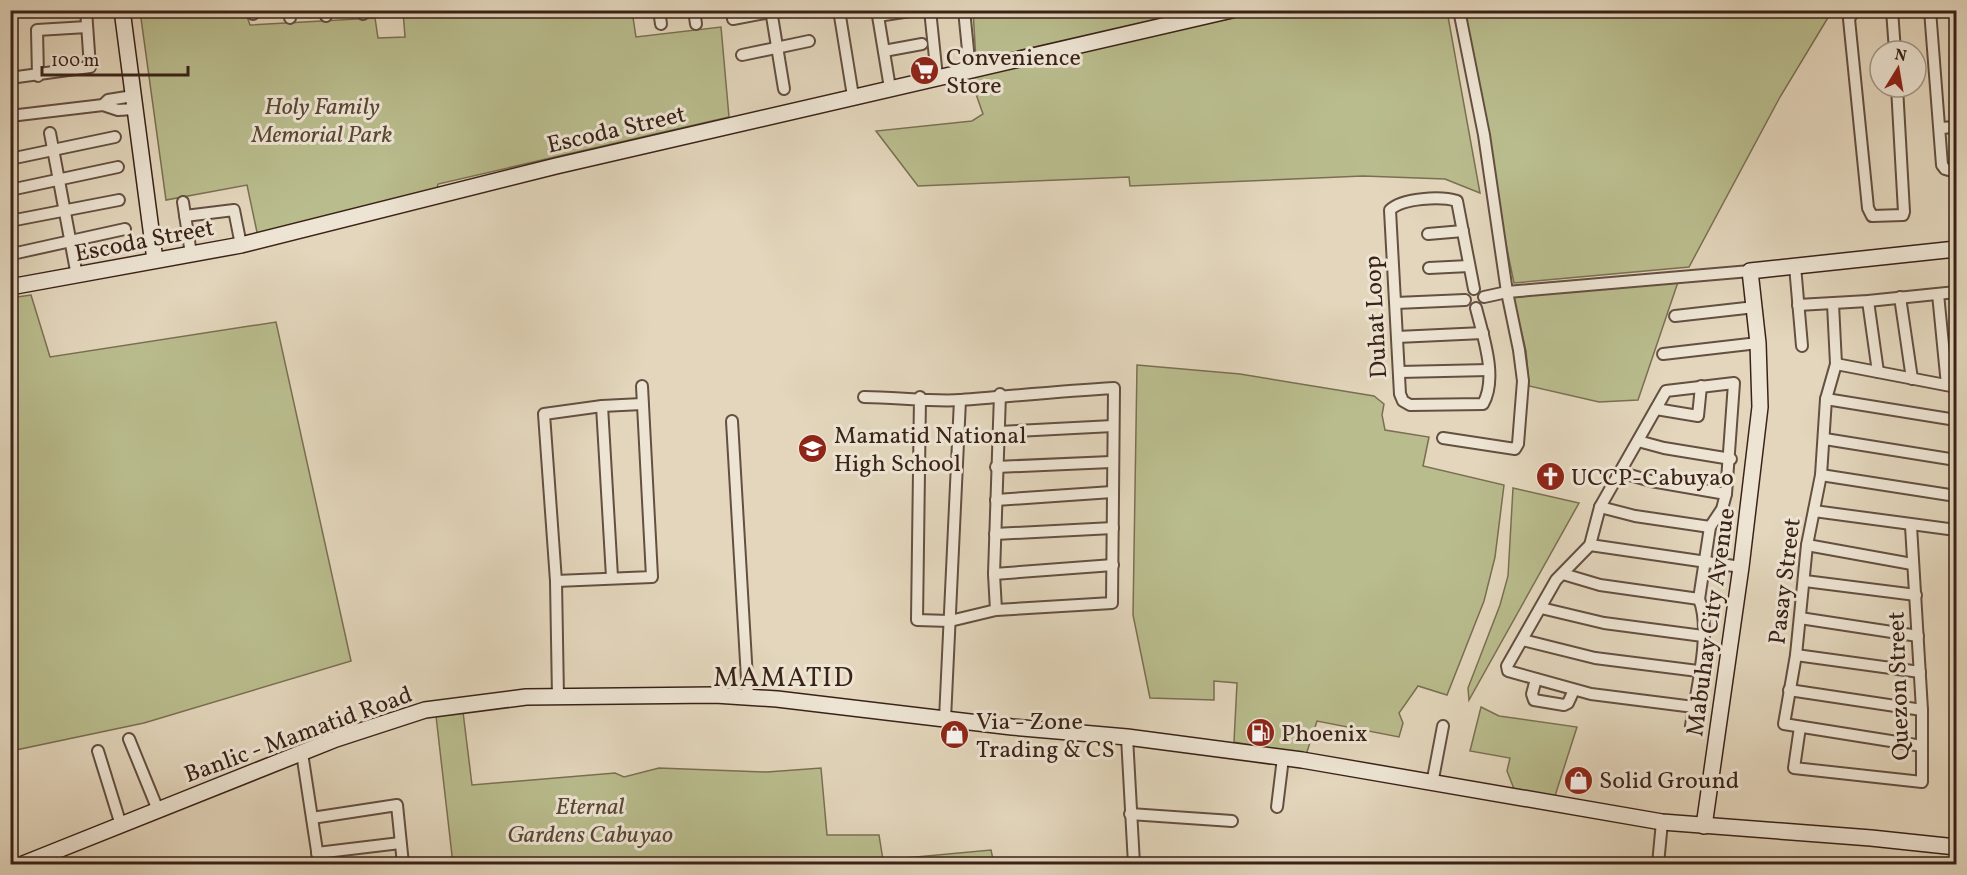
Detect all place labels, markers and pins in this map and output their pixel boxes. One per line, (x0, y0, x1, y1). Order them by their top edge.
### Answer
place label: Convenience Store (946, 42, 1081, 104)
supermarket icon: Convenience Store (909, 55, 941, 87)
place label: Mamatid National High School (834, 420, 1026, 482)
school or university icon: Mamatid National High School (797, 433, 829, 465)
church icon: UCCP-Cabuyao (1534, 461, 1566, 493)
place label: UCCP-Cabuyao (1571, 462, 1734, 496)
place label: Via - Zone Trading & CS (976, 706, 1115, 768)
fuel station icon: Phoenix (1244, 717, 1276, 749)
place label: Phoenix (1281, 718, 1367, 752)
shop icon: Via - Zone Trading & CS (939, 719, 971, 751)
shop icon: Solid Ground (1562, 764, 1594, 796)
place label: Solid Ground (1599, 765, 1739, 799)

